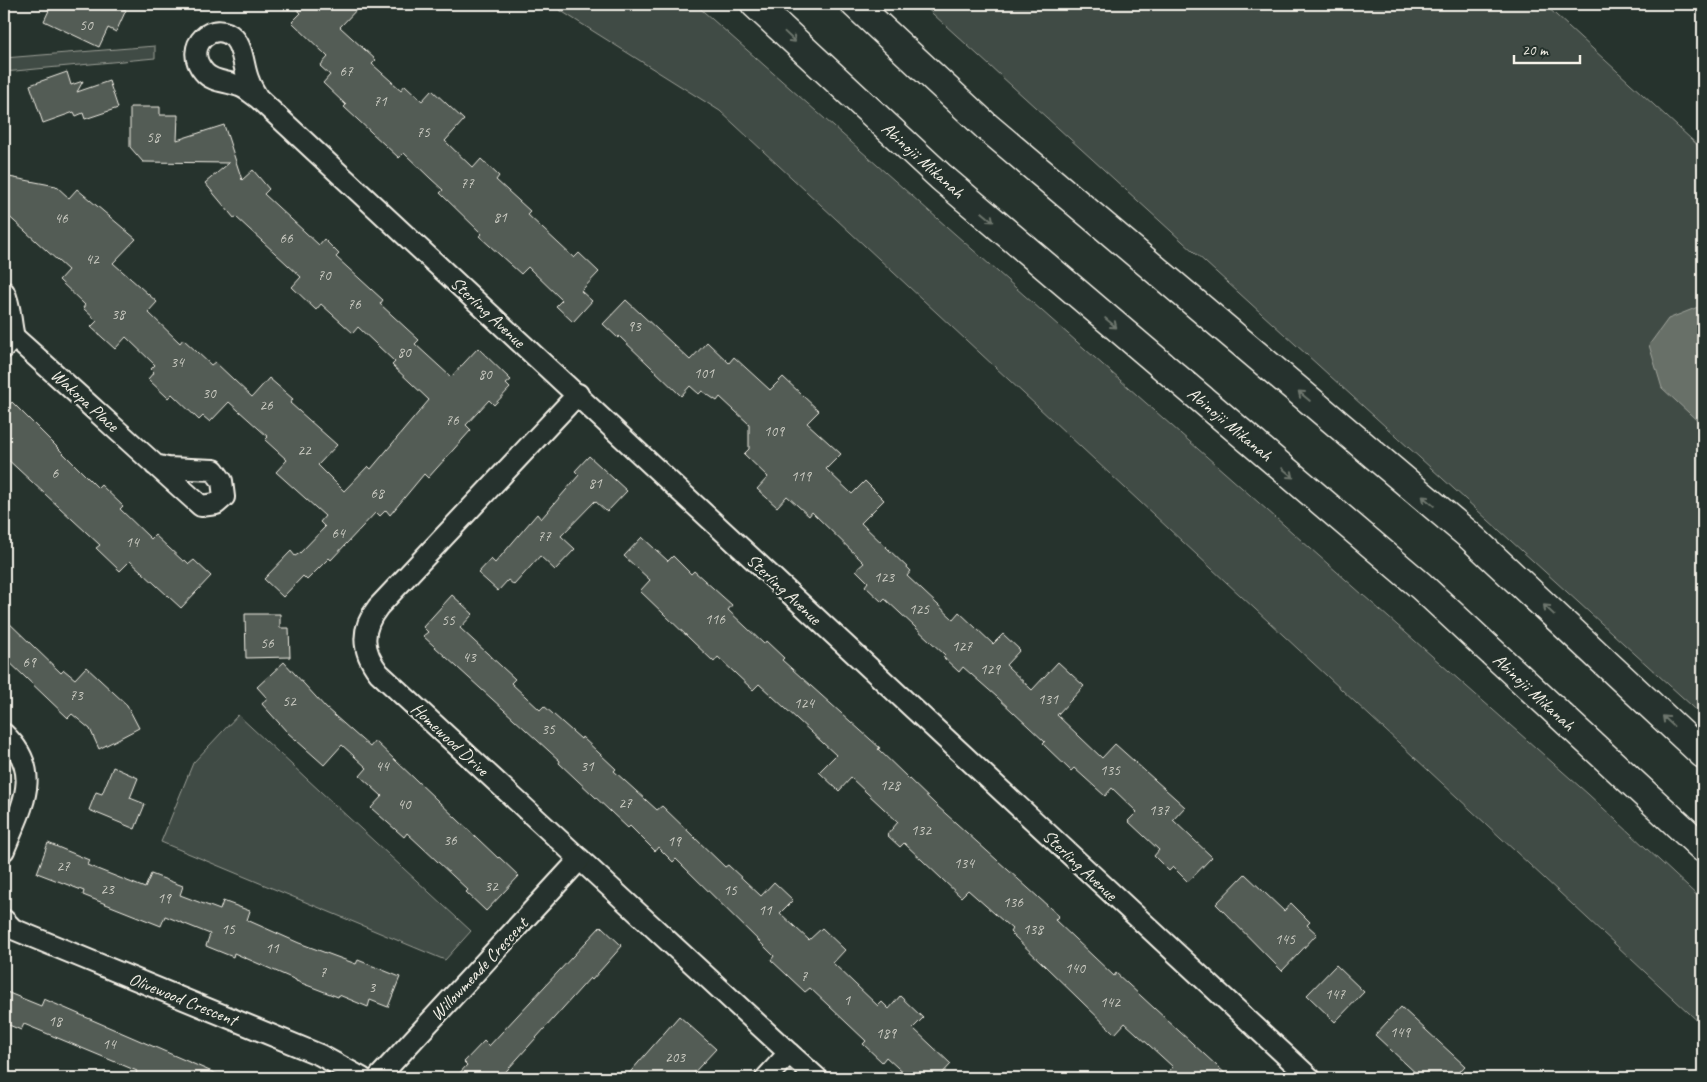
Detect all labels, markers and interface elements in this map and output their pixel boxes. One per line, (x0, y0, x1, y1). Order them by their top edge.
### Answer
house number: 50 (79, 16, 94, 35)
one-way arrow (784, 31, 797, 43)
scale bar (1514, 32, 1581, 64)
text: 20 m (1522, 41, 1549, 60)
house number: 67 (339, 62, 354, 81)
house number: 71 (373, 92, 388, 111)
street label: Abinojii Mikanah (877, 117, 970, 203)
house number: 75 (416, 123, 431, 142)
house number: 58 (146, 128, 161, 147)
house number: 77 (460, 174, 475, 193)
house number: 81 (493, 208, 508, 227)
house number: 46 (54, 209, 69, 228)
one-way arrow (981, 212, 994, 223)
house number: 66 (279, 229, 294, 248)
house number: 42 (85, 250, 100, 269)
house number: 70 (317, 266, 332, 285)
street label: Sterling Avenue (446, 272, 531, 353)
house number: 76 (347, 295, 362, 314)
house number: 38 (111, 305, 126, 324)
house number: 93 (627, 317, 642, 336)
one-way arrow (1105, 317, 1118, 328)
house number: 80 (397, 343, 412, 362)
house number: 34 (170, 353, 185, 372)
street label: Wakopa Place (47, 364, 124, 437)
house number: 101 (694, 364, 715, 383)
house number: 80 (478, 365, 493, 384)
street label: Abinojii Mikanah (1183, 382, 1277, 466)
house number: 30 (202, 384, 217, 403)
one-way arrow (1298, 390, 1311, 402)
house number: 26 (259, 396, 274, 415)
house number: 76 (445, 411, 460, 430)
house number: 109 (764, 422, 785, 441)
house number: 22 (297, 441, 312, 460)
house number: 6 (52, 464, 60, 483)
house number: 119 (791, 467, 812, 486)
one-way arrow (1282, 468, 1295, 479)
house number: 81 (588, 474, 603, 493)
house number: 68 (370, 484, 385, 503)
one-way arrow (1422, 496, 1435, 507)
house number: 64 (331, 524, 346, 543)
house number: 77 (537, 527, 552, 546)
house number: 14 (125, 533, 140, 552)
street label: Sterling Avenue (742, 549, 827, 630)
house number: 123 (874, 568, 895, 587)
house number: 125 (909, 600, 930, 619)
one-way arrow (1542, 604, 1555, 616)
house number: 116 (705, 610, 726, 629)
house number: 55 (441, 611, 456, 630)
house number: 56 (260, 634, 275, 653)
house number: 127 (952, 637, 973, 656)
house number: 43 (462, 648, 477, 667)
street label: Abinojii Mikanah (1489, 649, 1580, 736)
house number: 69 (22, 653, 37, 672)
house number: 129 (980, 660, 1001, 679)
house number: 73 (69, 686, 84, 705)
house number: 131 (1038, 690, 1059, 709)
house number: 52 (282, 692, 297, 711)
house number: 124 (794, 694, 815, 713)
street label: Homewood Drive (407, 697, 494, 781)
one-way arrow (1661, 715, 1674, 727)
house number: 35 (541, 720, 556, 739)
house number: 44 (375, 757, 390, 776)
house number: 31 (580, 757, 595, 776)
house number: 135 (1100, 761, 1121, 780)
house number: 128 (880, 776, 901, 795)
house number: 27 (618, 794, 633, 813)
house number: 40 (397, 795, 412, 814)
house number: 137 (1149, 801, 1170, 820)
house number: 132 (911, 821, 932, 840)
street label: Sterling Avenue (1038, 825, 1123, 906)
house number: 36 (443, 831, 458, 850)
house number: 19 (667, 832, 682, 851)
house number: 134 (954, 854, 975, 873)
house number: 27 (56, 857, 71, 876)
house number: 32 (484, 877, 499, 896)
house number: 23 (100, 880, 115, 899)
house number: 15 (723, 881, 738, 900)
house number: 19 (157, 889, 172, 908)
house number: 136 (1003, 893, 1024, 912)
house number: 11 (758, 901, 773, 920)
street label: Willowmeade Crescent (426, 911, 534, 1025)
house number: 15 (221, 920, 236, 939)
house number: 138 (1023, 920, 1044, 939)
house number: 145 (1275, 930, 1296, 949)
house number: 11 (265, 939, 280, 958)
house number: 140 (1065, 959, 1086, 978)
house number: 7 (320, 963, 328, 982)
street label: Olivewood Crescent (126, 967, 243, 1032)
house number: 7 (801, 967, 809, 986)
house number: 3 (369, 978, 377, 997)
house number: 147 (1325, 985, 1346, 1004)
house number: 1 (844, 991, 852, 1010)
house number: 142 (1100, 993, 1121, 1012)
house number: 18 (48, 1012, 63, 1031)
house number: 149 (1390, 1023, 1411, 1042)
house number: 189 (876, 1024, 897, 1043)
house number: 14 (102, 1035, 117, 1054)
house number: 203 (665, 1048, 686, 1067)

